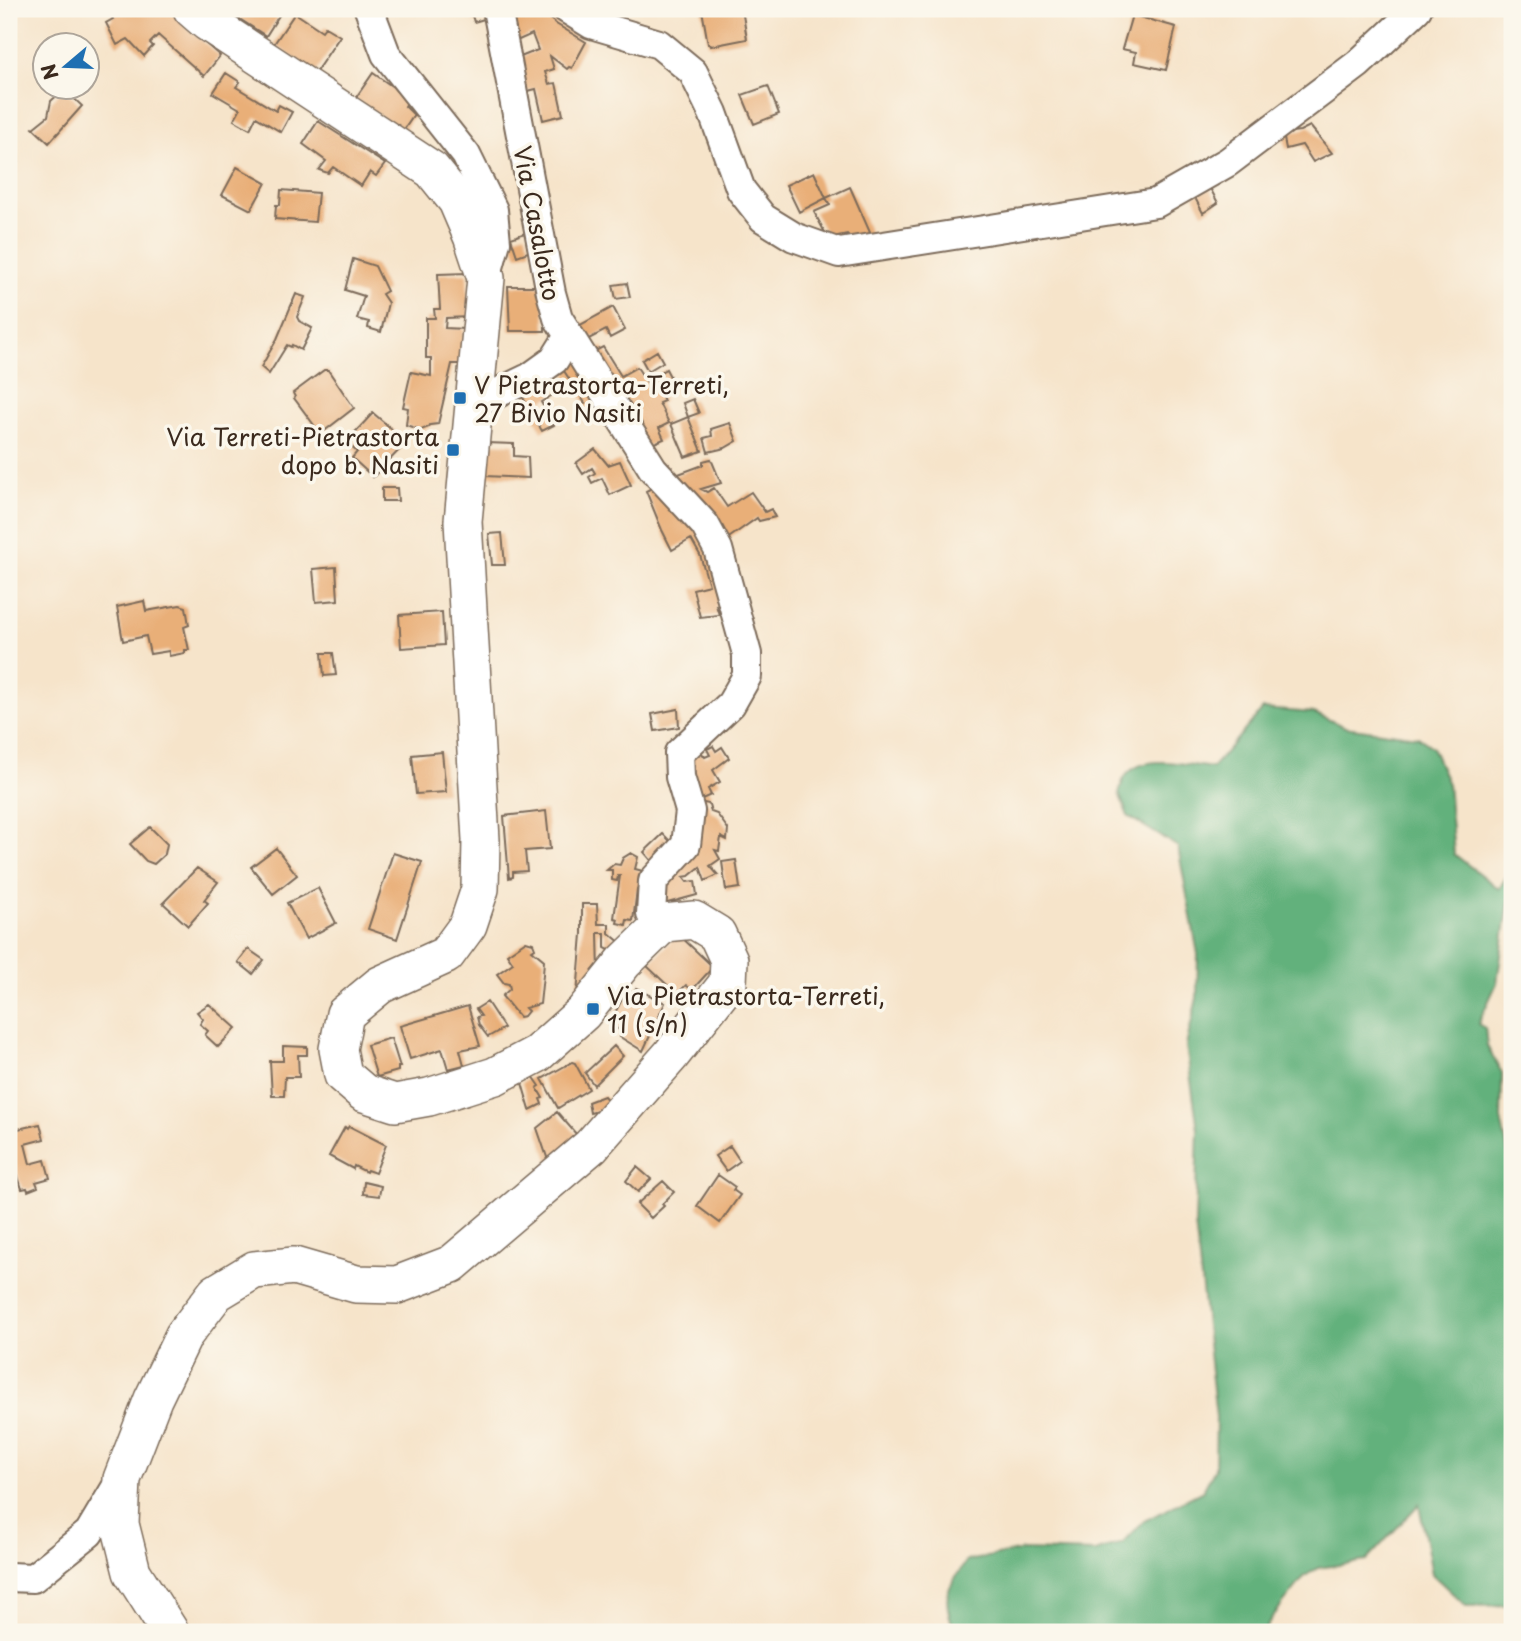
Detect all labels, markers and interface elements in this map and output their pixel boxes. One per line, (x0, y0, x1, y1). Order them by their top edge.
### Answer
north arrow (32, 32, 102, 102)
text: N (33, 60, 65, 84)
street label: Via Casalotto (505, 142, 571, 304)
place label: V Pietrastorta-Terreti, 27 Bivio Nasiti (474, 366, 729, 430)
marker: V Pietrastorta-Terreti, 27 Bivio Nasiti (452, 390, 468, 406)
place label: Via Terreti-Pietrastorta dopo b. Nasiti (166, 418, 439, 482)
marker: Via Terreti-Pietrastorta dopo b. Nasiti (445, 442, 461, 458)
place label: Via Pietrastorta-Terreti, 11 (s/n) (607, 977, 885, 1041)
marker: Via Pietrastorta-Terreti, 11 (s/n) (585, 1001, 601, 1017)

